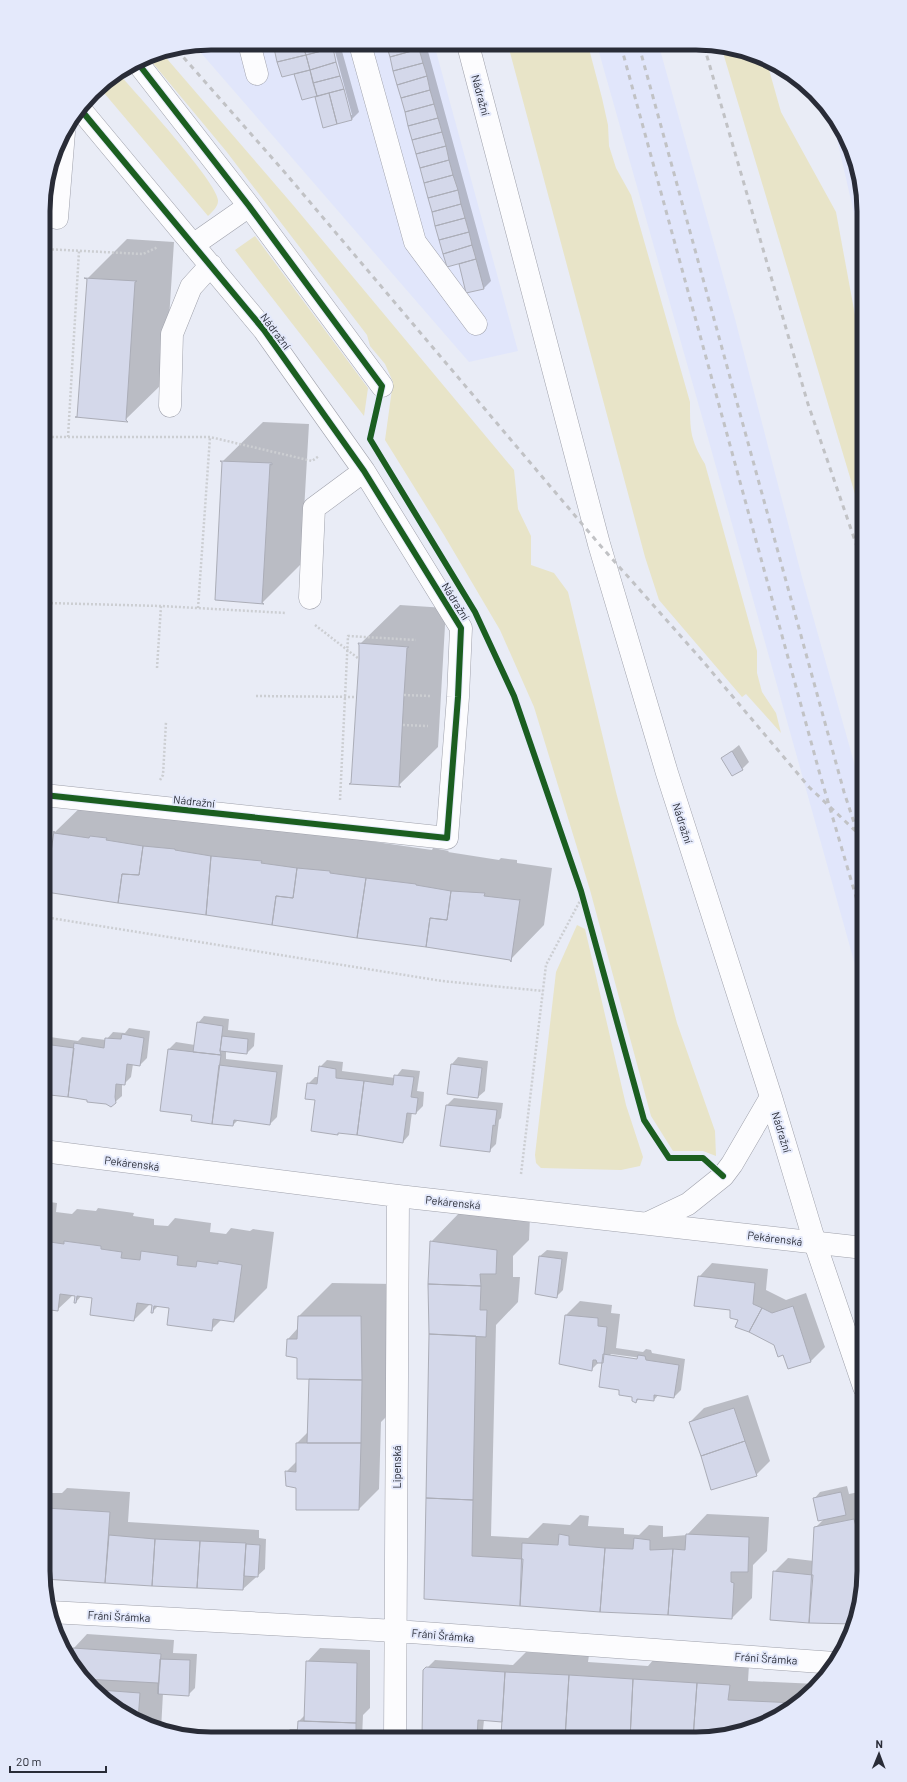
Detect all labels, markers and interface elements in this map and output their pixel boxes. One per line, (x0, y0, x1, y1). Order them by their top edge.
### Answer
street label: Nádražní (469, 73, 493, 117)
street label: Nádražní (258, 310, 294, 352)
street label: Nádražní (439, 580, 473, 623)
street label: Nádražní (173, 792, 216, 810)
street label: Nádražní (670, 801, 696, 845)
street label: Nádražní (770, 1110, 795, 1154)
street label: Pekárenská (104, 1153, 160, 1173)
street label: Pekárenská (425, 1193, 481, 1211)
street label: Pekárenská (747, 1228, 803, 1248)
street label: Lipenská (390, 1445, 403, 1489)
street label: Fráni Šrámka (87, 1608, 151, 1624)
street label: Fráni Šrámka (411, 1626, 475, 1644)
street label: Fráni Šrámka (734, 1649, 798, 1667)
north arrow (859, 1734, 899, 1774)
text: N (875, 1737, 883, 1750)
scale bar (10, 1748, 106, 1774)
text: 20 m (16, 1754, 42, 1768)

